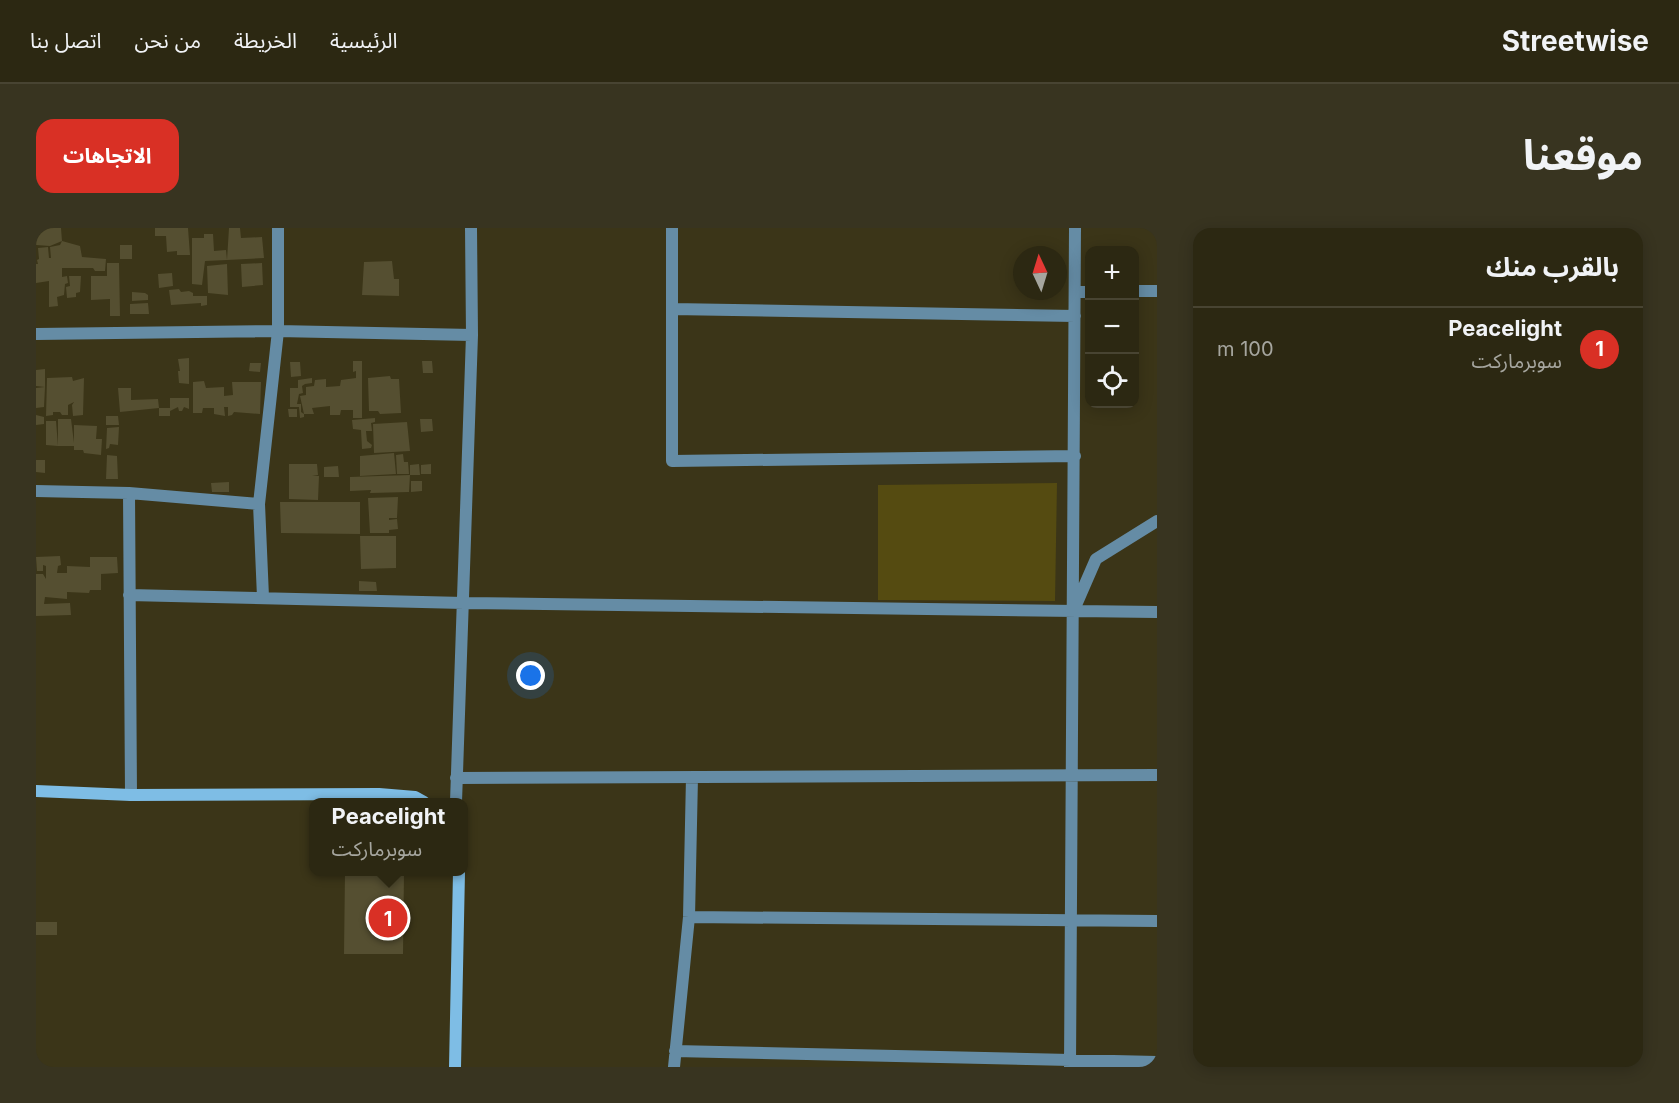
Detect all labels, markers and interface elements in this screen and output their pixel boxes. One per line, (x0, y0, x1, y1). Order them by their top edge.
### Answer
text: Streetwise (1502, 24, 1649, 58)
text: اتصل بنا (30, 28, 101, 53)
text: من نحن (134, 28, 201, 53)
text: الخريطة (234, 28, 297, 53)
text: الرئيسية (330, 28, 397, 53)
button: الاتجاهات (36, 119, 179, 193)
text: موقعنا (1523, 129, 1643, 180)
north arrow (1013, 246, 1067, 300)
map controls (1085, 246, 1139, 408)
button: + (1085, 246, 1139, 300)
text: بالقرب منك (1486, 251, 1619, 282)
button: − (1085, 300, 1139, 354)
text: Peacelight (1448, 315, 1562, 341)
text: 100 m (1217, 337, 1274, 361)
text: 1 (1595, 337, 1604, 361)
text: سوبرماركت (1471, 349, 1562, 373)
button: locate (1085, 354, 1139, 408)
your location (516, 661, 545, 690)
popup (309, 798, 468, 876)
text: Peacelight (332, 803, 445, 829)
text: سوبرماركت (332, 837, 422, 861)
pin: 1 (368, 896, 408, 940)

